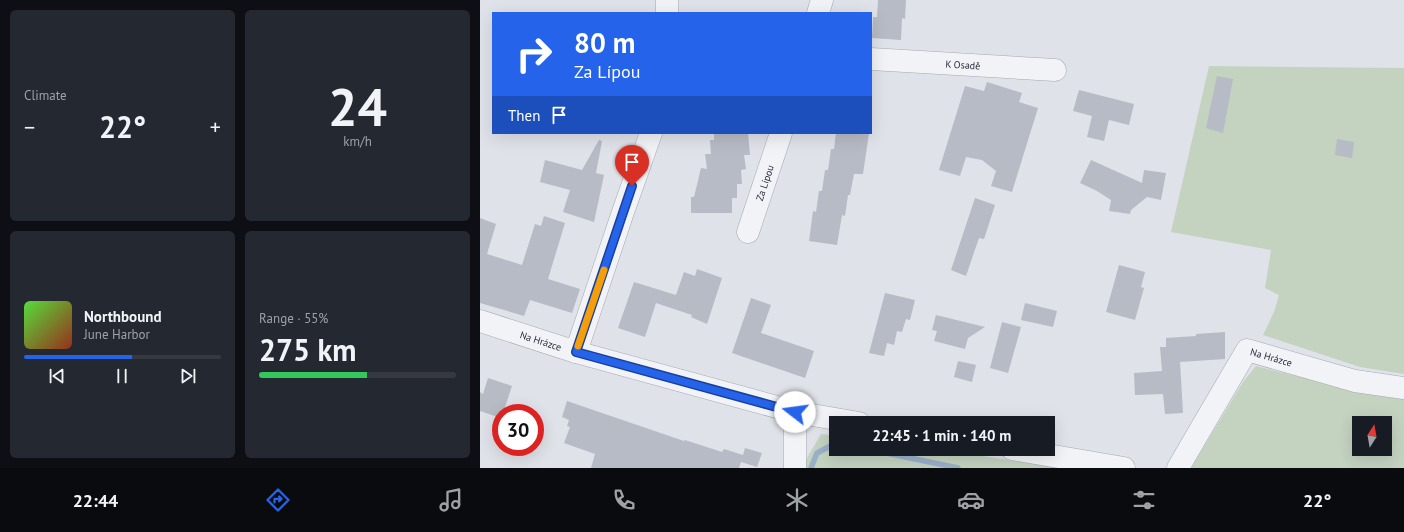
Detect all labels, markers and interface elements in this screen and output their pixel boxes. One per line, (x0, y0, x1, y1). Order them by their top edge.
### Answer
text: 80 m (574, 24, 635, 61)
icon: right (508, 28, 560, 80)
street label: K Osadě (945, 57, 981, 73)
text: Za Lípou (574, 60, 640, 83)
text: 24 (328, 73, 387, 140)
text: Climate (24, 87, 67, 104)
icon: arrive (548, 104, 570, 126)
text: Then (508, 106, 540, 125)
text: 22° (99, 107, 146, 146)
text: − (24, 113, 35, 141)
text: + (210, 113, 221, 141)
text: km/h (343, 133, 372, 150)
pin (615, 145, 649, 186)
icon: arrive (621, 151, 643, 173)
street label: Za Lípou (753, 163, 777, 202)
text: Northbound (84, 307, 161, 326)
text: Range · 55% (259, 310, 328, 327)
text: June Harbor (84, 326, 150, 343)
street label: Na Hrázce (518, 328, 563, 354)
text: 275 km (259, 330, 357, 369)
street label: Na Hrázce (1249, 345, 1294, 370)
icon: previous (46, 365, 68, 387)
icon: pause (111, 365, 133, 387)
icon: next (177, 365, 199, 387)
position arrow (774, 391, 816, 433)
speed limit sign: 30 (492, 404, 544, 456)
north arrow (1352, 416, 1392, 456)
map controls (1352, 416, 1392, 456)
text: 22:45 · 1 min · 140 m (873, 426, 1011, 445)
icon: directions (264, 486, 292, 514)
icon: music (437, 486, 465, 514)
icon: phone (610, 486, 638, 514)
icon: climate (783, 486, 811, 514)
icon: car (957, 486, 985, 514)
icon: filters (1130, 486, 1158, 514)
text: 22:44 (73, 489, 118, 512)
text: 22° (1303, 489, 1331, 512)

